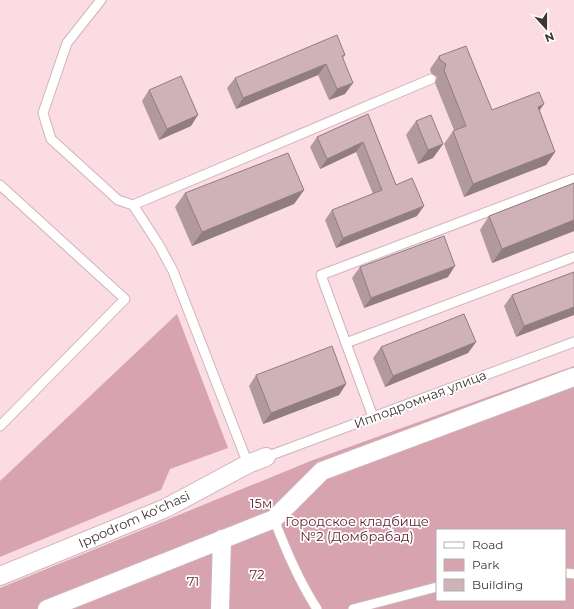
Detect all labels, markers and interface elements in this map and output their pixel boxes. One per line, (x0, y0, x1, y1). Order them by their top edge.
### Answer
north arrow (526, 8, 566, 48)
text: N (543, 29, 556, 45)
street label: Ипподромная улица (351, 366, 489, 432)
street label: Ippodrom ko'chasi (76, 487, 192, 551)
park label: 15м (250, 495, 272, 511)
park label: Городское кладбище №2 (Домбрабад) (285, 513, 429, 544)
legend (436, 529, 566, 601)
text: Road (472, 537, 503, 552)
text: Park (472, 557, 500, 572)
park label: 72 (249, 566, 265, 582)
park label: 71 (187, 573, 199, 589)
text: Building (472, 577, 523, 592)

